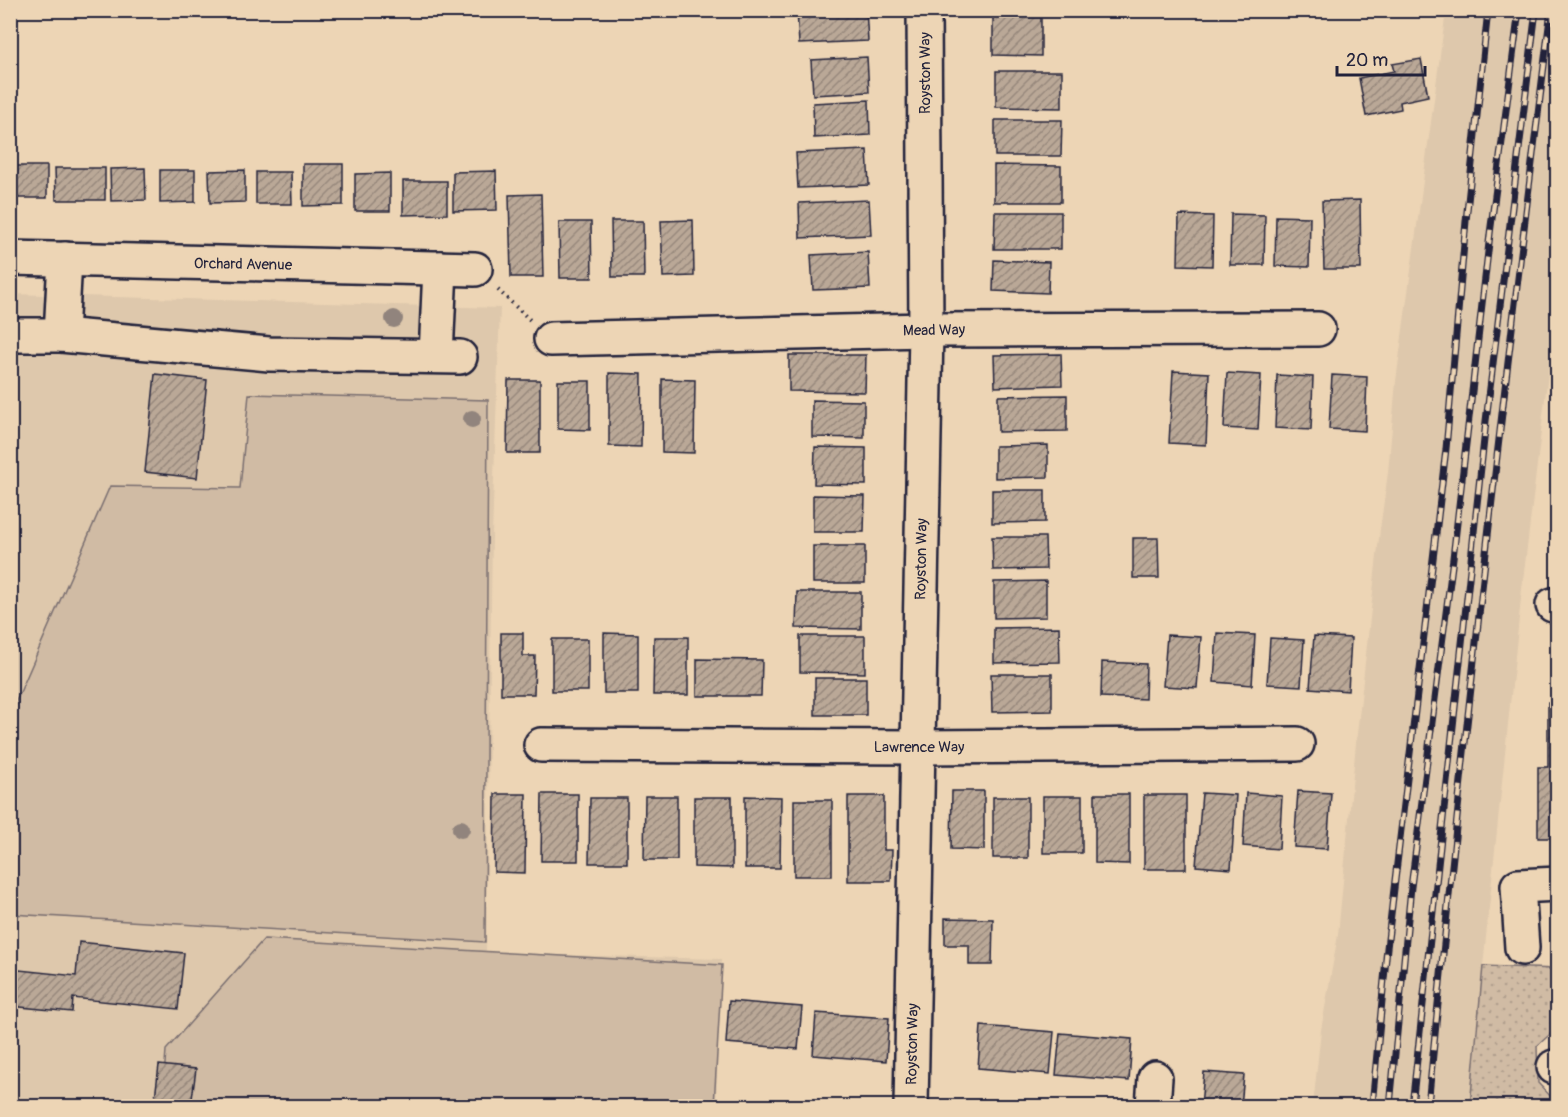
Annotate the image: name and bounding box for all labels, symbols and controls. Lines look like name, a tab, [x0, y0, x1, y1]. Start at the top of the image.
street label: Royston Way	[916, 32, 935, 114]
scale bar	[1337, 39, 1426, 77]
text: 20 m	[1346, 49, 1388, 72]
street label: Orchard Avenue	[194, 254, 293, 275]
street label: Mead Way	[903, 320, 966, 341]
street label: Royston Way	[911, 517, 932, 600]
street label: Lawrence Way	[874, 738, 965, 757]
street label: Royston Way	[902, 1002, 923, 1085]

